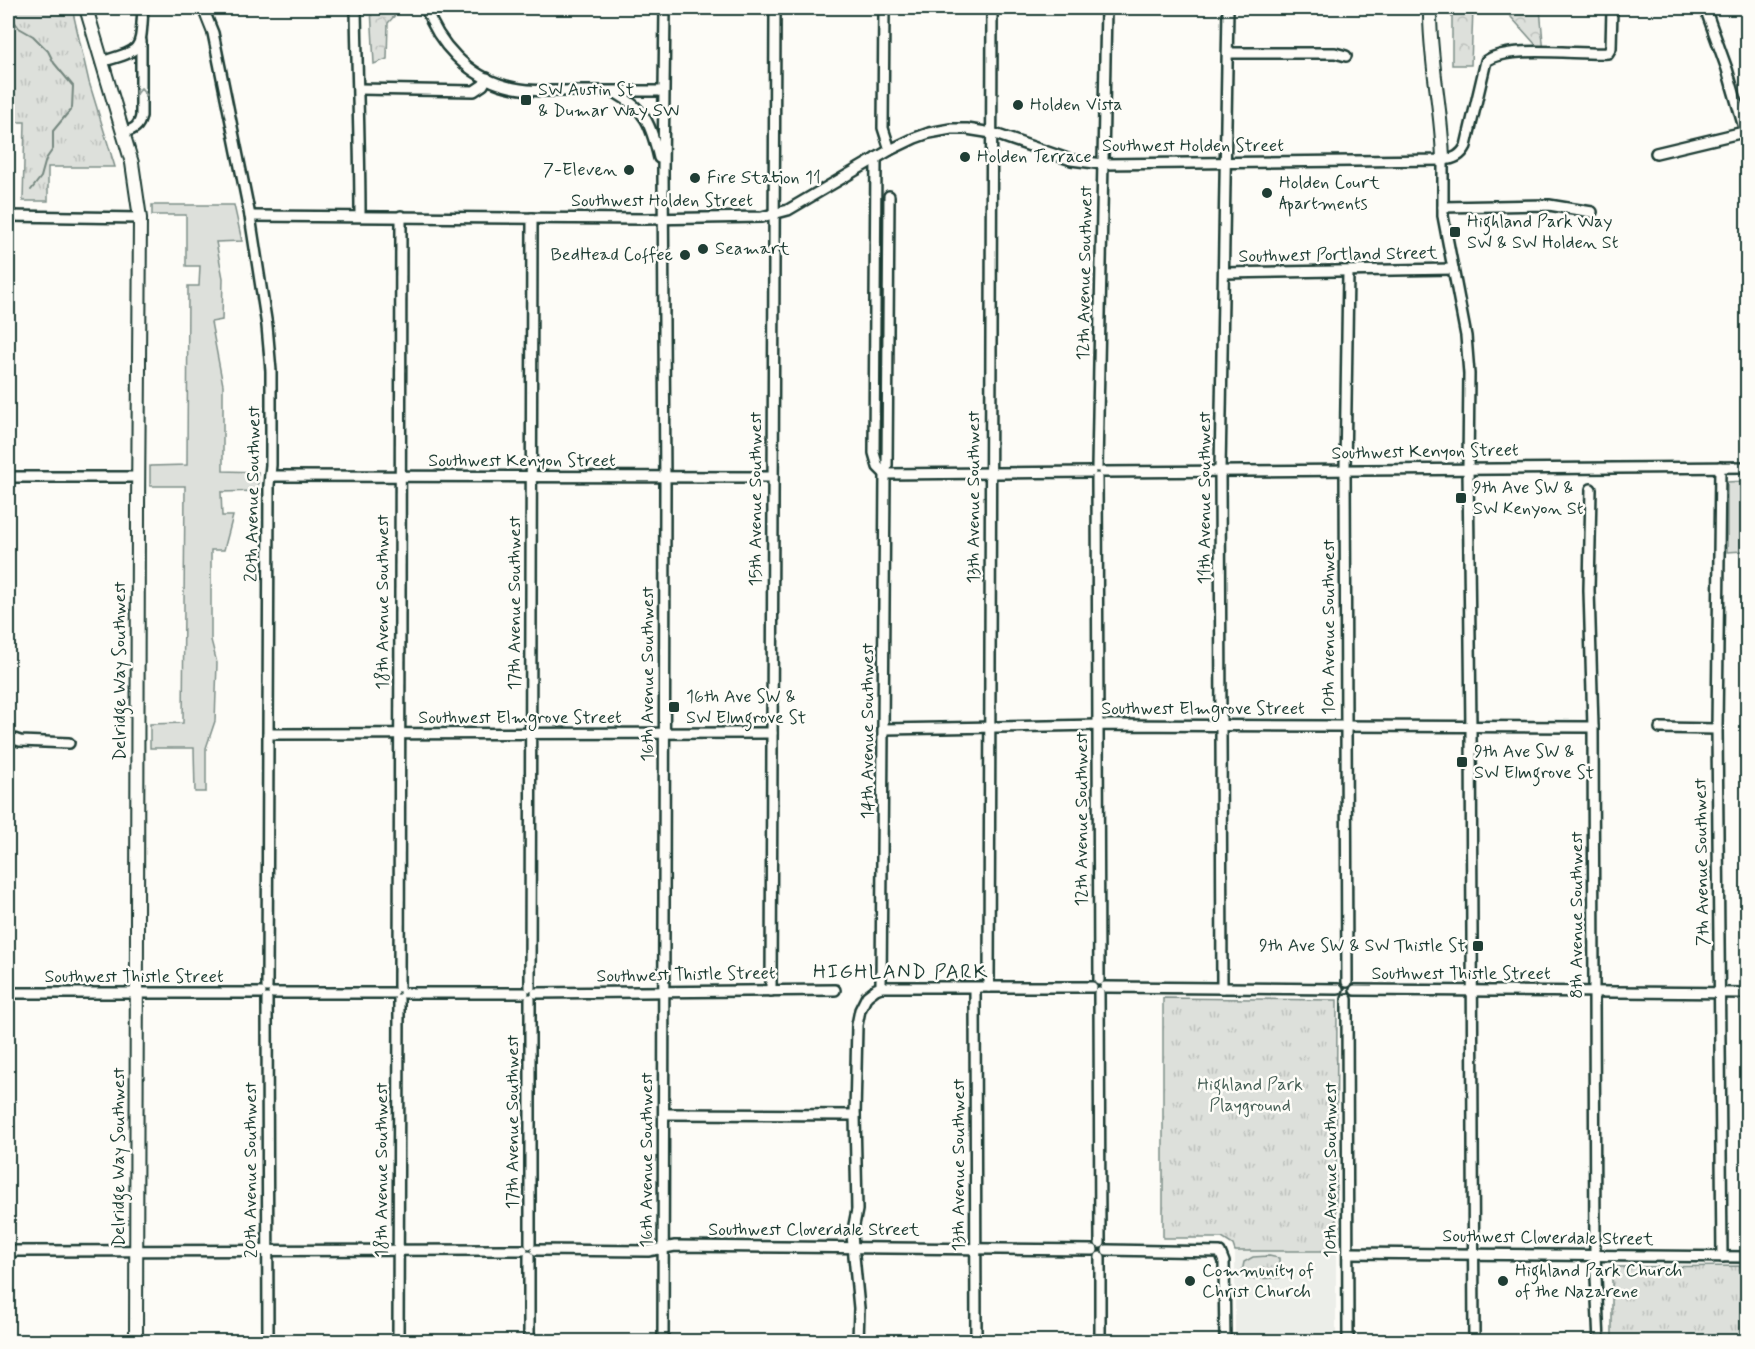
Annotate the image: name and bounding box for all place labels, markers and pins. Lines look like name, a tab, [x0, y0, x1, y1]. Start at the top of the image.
place label: SW Austin St & Dumar Way SW	[538, 78, 679, 123]
marker: SW Austin St & Dumar Way SW	[519, 93, 533, 107]
place label: Holden Vista	[1030, 93, 1123, 117]
marker: Holden Vista	[1011, 98, 1025, 112]
place label: Holden Terrace	[977, 145, 1092, 169]
marker: Holden Terrace	[958, 150, 972, 164]
place label: 7-Eleven	[543, 158, 617, 182]
marker: 7-Eleven	[622, 163, 636, 177]
place label: Fire Station 11	[707, 166, 821, 190]
marker: Fire Station 11	[688, 171, 702, 185]
place label: Holden Court Apartments	[1279, 171, 1380, 217]
marker: Holden Court Apartments	[1260, 186, 1274, 200]
place label: Highland Park Way SW & SW Holden St	[1467, 210, 1619, 255]
marker: Highland Park Way SW & SW Holden St	[1448, 225, 1462, 239]
place label: Seamart	[715, 237, 790, 261]
marker: Seamart	[696, 242, 710, 256]
place label: BedHead Coffee	[550, 243, 673, 267]
marker: BedHead Coffee	[678, 248, 692, 262]
place label: 9th Ave SW & SW Kenyon St	[1473, 476, 1584, 521]
marker: 9th Ave SW & SW Kenyon St	[1454, 491, 1468, 505]
place label: 16th Ave SW & SW Elmgrove St	[686, 685, 806, 732]
marker: 16th Ave SW & SW Elmgrove St	[667, 700, 681, 714]
place label: 9th Ave SW & SW Elmgrove St	[1474, 740, 1594, 787]
marker: 9th Ave SW & SW Elmgrove St	[1455, 755, 1469, 769]
place label: 9th Ave SW & SW Thistle St	[1259, 934, 1466, 958]
marker: 9th Ave SW & SW Thistle St	[1471, 939, 1485, 953]
place label: Community of Christ Church	[1202, 1259, 1314, 1304]
place label: Highland Park Church of the Nazarene	[1515, 1259, 1683, 1304]
marker: Community of Christ Church	[1183, 1274, 1197, 1288]
marker: Highland Park Church of the Nazarene	[1496, 1274, 1510, 1288]

